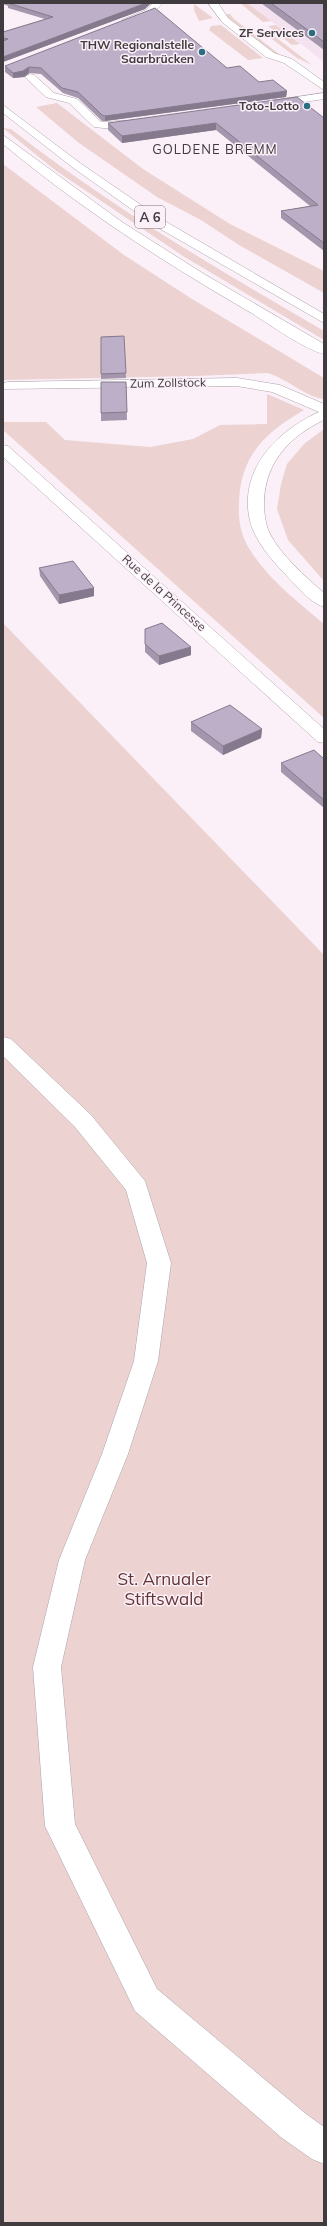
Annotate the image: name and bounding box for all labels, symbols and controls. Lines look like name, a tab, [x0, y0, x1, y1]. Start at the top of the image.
place label: ZF Services	[239, 25, 304, 40]
marker: ZF Services	[307, 28, 317, 38]
place label: THW Regionalstelle Saarbrücken	[80, 37, 194, 66]
marker: THW Regionalstelle Saarbrücken	[197, 47, 207, 57]
place label: Toto-Lotto	[239, 98, 299, 113]
marker: Toto-Lotto	[302, 101, 312, 111]
district label: GOLDENE BREMM	[152, 141, 278, 157]
road number: A 6	[135, 206, 165, 228]
street label: Zum Zollstock	[130, 374, 207, 391]
street label: Rue de la Princesse	[119, 551, 209, 634]
park label: St. Arnualer Stiftswald	[117, 1568, 211, 1609]

